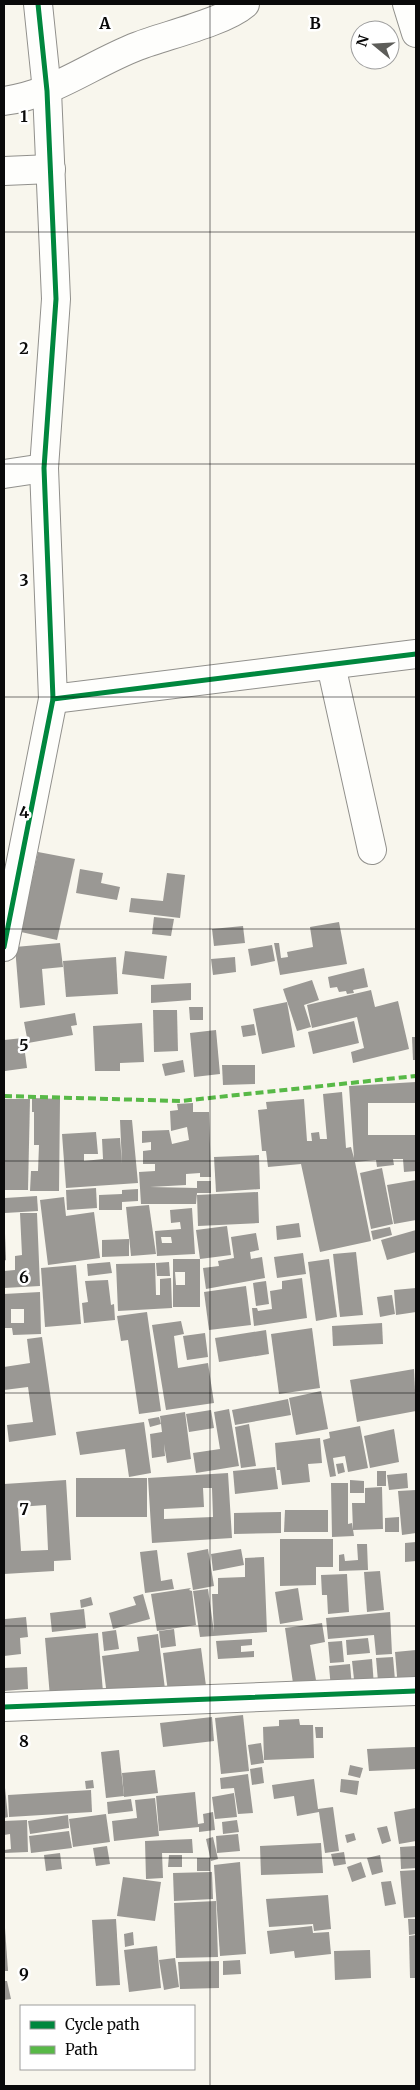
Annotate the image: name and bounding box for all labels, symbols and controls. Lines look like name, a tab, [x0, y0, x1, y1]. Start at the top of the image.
text: A	[98, 13, 111, 33]
text: B	[309, 13, 321, 33]
north arrow	[350, 20, 400, 70]
text: N	[352, 33, 373, 49]
text: 1	[20, 106, 28, 126]
text: 2	[19, 338, 29, 358]
text: 3	[19, 570, 29, 590]
text: 4	[19, 802, 29, 822]
text: 5	[19, 1035, 29, 1055]
text: 6	[19, 1267, 29, 1287]
text: 7	[19, 1499, 29, 1519]
text: 8	[19, 1731, 29, 1751]
text: 9	[19, 1964, 29, 1984]
legend	[20, 2005, 195, 2070]
text: Cycle path	[65, 2015, 140, 2034]
text: Path	[65, 2040, 98, 2059]

